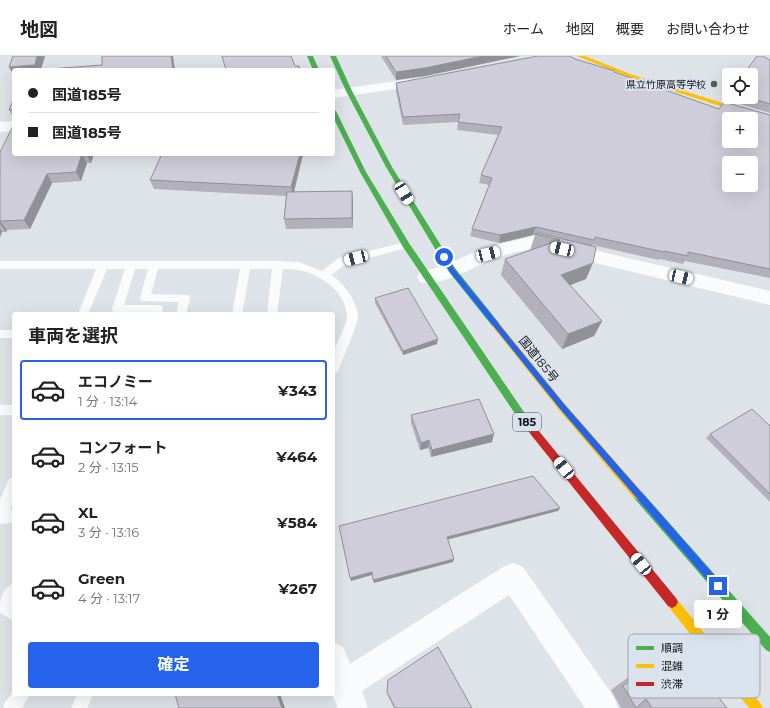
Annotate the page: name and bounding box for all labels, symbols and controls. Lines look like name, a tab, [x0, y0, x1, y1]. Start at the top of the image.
text: 地図	[20, 18, 58, 41]
text: ホーム	[502, 20, 544, 38]
text: 地図	[566, 20, 594, 38]
text: 概要	[616, 20, 644, 38]
text: お問い合わせ	[666, 20, 750, 38]
map controls	[722, 68, 758, 192]
button: locate	[722, 68, 758, 104]
place label: 県立竹原高等学校	[626, 78, 706, 91]
marker: 県立竹原高等学校	[709, 79, 719, 89]
text: 国道185号	[52, 85, 122, 104]
button: +	[722, 112, 758, 148]
text: 国道185号	[52, 123, 122, 142]
button: −	[722, 156, 758, 192]
car	[393, 180, 415, 206]
car	[549, 240, 575, 258]
car	[475, 245, 501, 263]
route start	[435, 248, 453, 266]
car	[343, 249, 369, 267]
car	[668, 268, 694, 286]
text: 車両を選択	[28, 325, 118, 347]
street label: 国道185号	[516, 333, 562, 385]
icon: car	[30, 372, 66, 408]
text: エコノミー	[78, 372, 153, 391]
text: ¥343	[278, 381, 317, 400]
text: 1 分 · 13:14	[78, 393, 137, 409]
road number: 185	[513, 413, 541, 431]
icon: car	[30, 438, 66, 474]
text: コンフォート	[78, 438, 168, 457]
text: ¥464	[276, 447, 317, 466]
car	[552, 455, 576, 481]
text: 2 分 · 13:15	[78, 459, 139, 475]
text: XL	[78, 503, 97, 522]
icon: car	[30, 504, 66, 540]
text: ¥584	[277, 513, 317, 532]
text: 3 分 · 13:16	[78, 524, 139, 540]
car	[629, 551, 653, 577]
text: Green	[78, 569, 125, 588]
icon: car	[30, 570, 66, 606]
route end	[709, 577, 727, 595]
text: ¥267	[278, 579, 317, 598]
text: 4 分 · 13:17	[78, 590, 140, 606]
callout: 1 分	[694, 600, 742, 628]
text: 1 分	[707, 606, 729, 622]
legend	[628, 634, 760, 698]
text: 順調	[661, 641, 683, 655]
button: 確定	[28, 642, 319, 688]
text: 混雑	[661, 659, 683, 673]
text: 渋滞	[661, 677, 683, 691]

